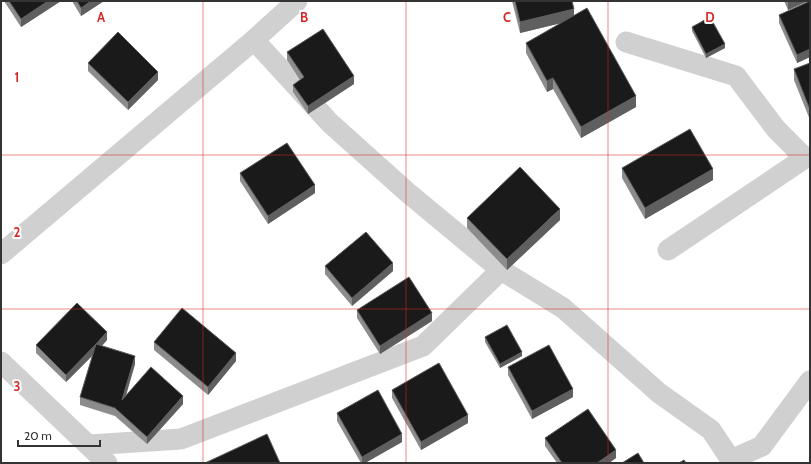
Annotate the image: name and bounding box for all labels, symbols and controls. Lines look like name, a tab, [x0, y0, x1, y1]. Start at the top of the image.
text: A	[97, 9, 106, 25]
text: B	[300, 9, 308, 25]
text: C	[503, 9, 511, 25]
text: D	[705, 9, 715, 25]
text: 1	[15, 69, 19, 85]
text: 2	[14, 224, 21, 240]
text: 3	[13, 378, 21, 394]
scale bar	[18, 422, 100, 448]
text: 20 m	[24, 428, 52, 443]

